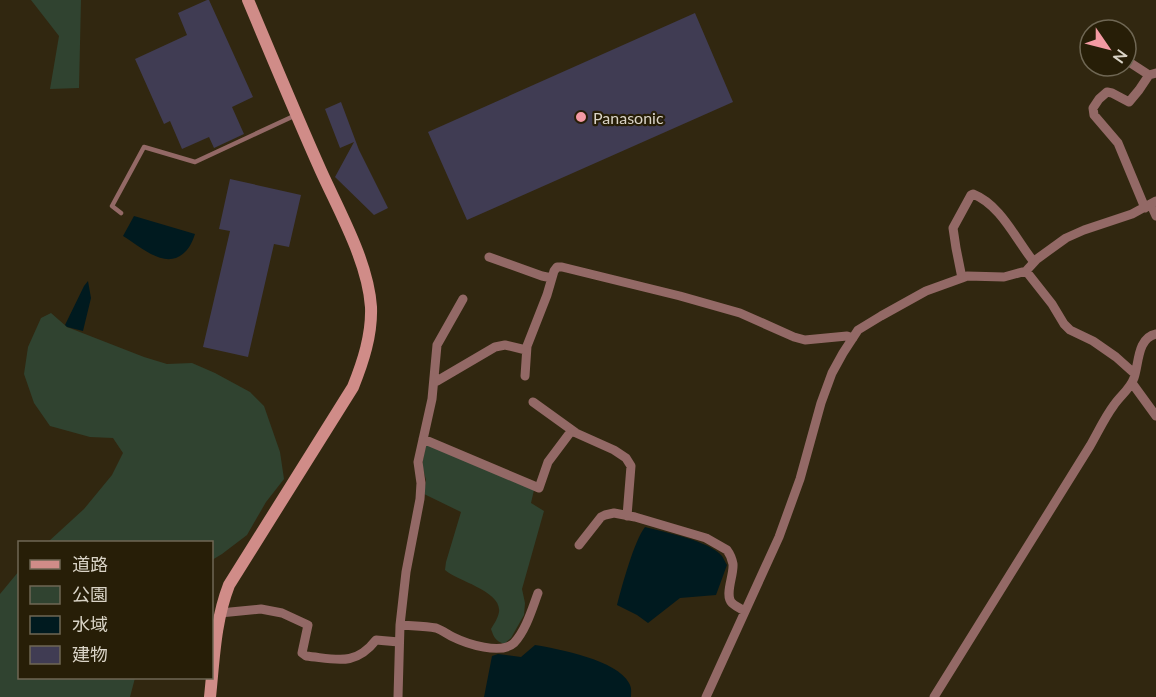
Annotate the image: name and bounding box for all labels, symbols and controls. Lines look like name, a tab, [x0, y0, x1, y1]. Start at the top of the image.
north arrow	[1078, 18, 1138, 78]
text: N	[1109, 46, 1132, 67]
place label: Panasonic	[593, 108, 664, 127]
marker: Panasonic	[574, 110, 588, 124]
legend	[18, 541, 213, 679]
text: 道路	[72, 553, 108, 575]
text: 公園	[72, 583, 108, 605]
text: 水域	[72, 613, 108, 635]
text: 建物	[72, 643, 108, 665]

